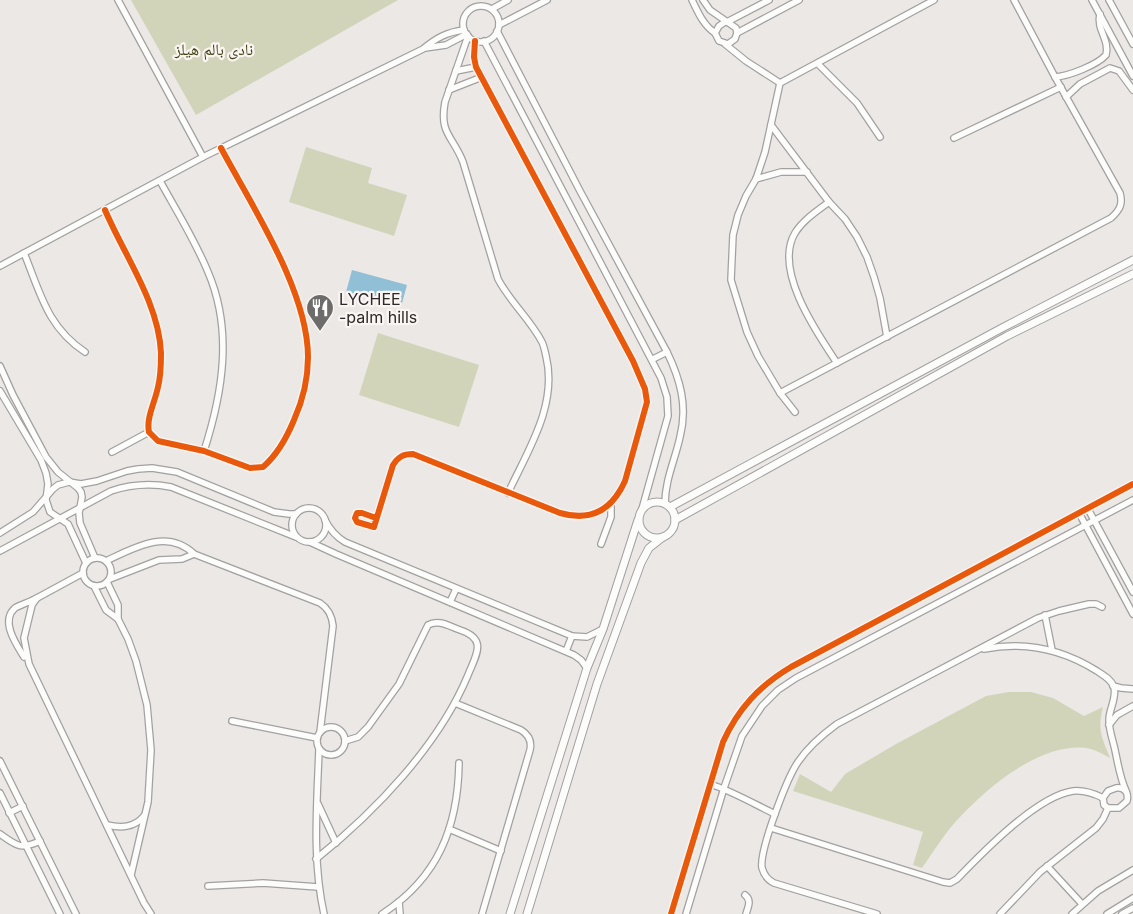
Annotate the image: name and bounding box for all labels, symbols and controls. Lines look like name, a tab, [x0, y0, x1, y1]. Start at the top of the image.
park label: نادى بالم هيلز	[174, 39, 253, 60]
place label: LYCHEE -palm hills	[339, 289, 417, 327]
restaurant icon: LYCHEE -palm hills	[305, 293, 335, 332]

